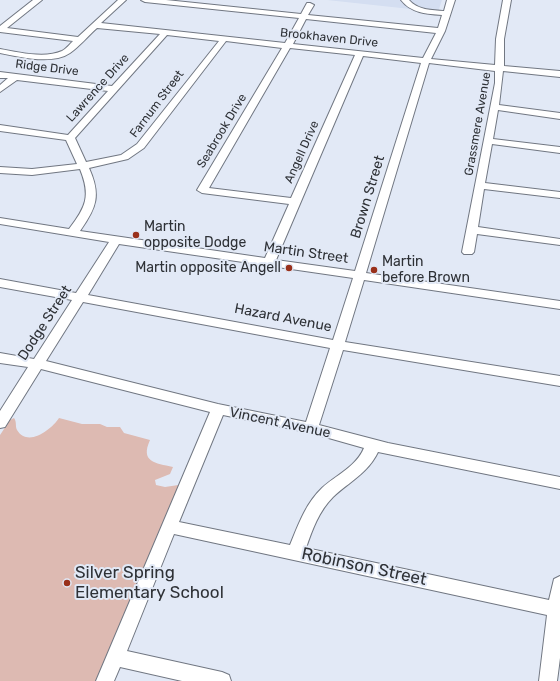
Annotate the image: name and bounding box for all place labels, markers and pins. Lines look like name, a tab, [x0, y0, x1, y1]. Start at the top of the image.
place label: Martin opposite Dodge	[144, 219, 246, 252]
marker: Martin opposite Dodge	[131, 230, 141, 240]
place label: Martin before Brown	[382, 254, 470, 286]
place label: Martin opposite Angell	[135, 260, 281, 276]
marker: Martin opposite Angell	[284, 263, 294, 273]
marker: Martin before Brown	[369, 265, 379, 275]
place label: Silver Spring Elementary School	[75, 563, 224, 603]
marker: Silver Spring Elementary School	[62, 578, 72, 588]

